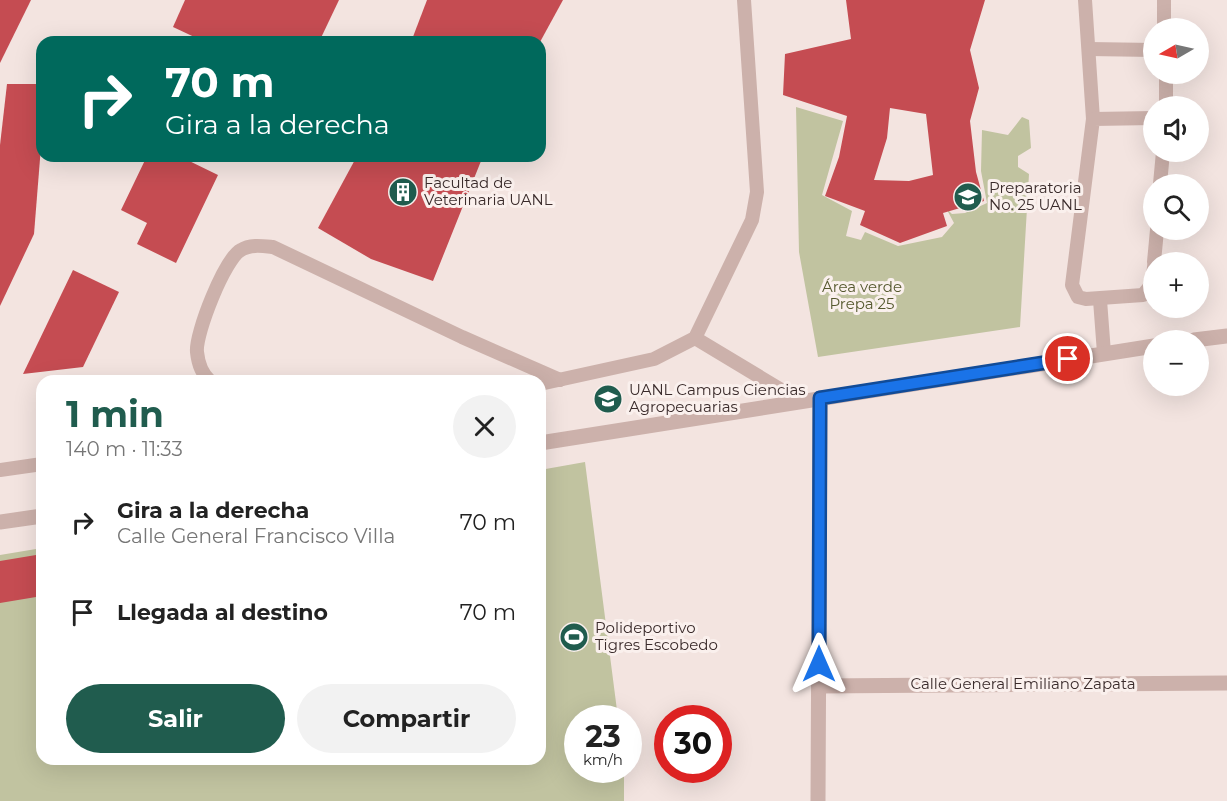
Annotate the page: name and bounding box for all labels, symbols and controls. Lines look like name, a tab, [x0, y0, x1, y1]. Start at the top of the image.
north arrow	[1143, 18, 1209, 84]
map controls	[1143, 18, 1209, 396]
text: 70 m	[165, 56, 275, 108]
icon: right	[66, 60, 144, 138]
button: sound	[1143, 96, 1209, 162]
text: Gira a la derecha	[165, 108, 390, 141]
place label: Facultad de Veterinaria UANL	[424, 173, 553, 209]
button: search	[1143, 174, 1209, 240]
building icon: Facultad de Veterinaria UANL	[387, 176, 419, 208]
place label: Preparatoria No. 25 UANL	[989, 178, 1082, 214]
school or university icon: Preparatoria No. 25 UANL	[952, 181, 984, 213]
button: +	[1143, 252, 1209, 318]
park label: Área verde Prepa 25	[822, 277, 902, 313]
button: −	[1143, 330, 1209, 396]
pin	[1042, 333, 1093, 384]
icon: arrive	[1051, 342, 1084, 375]
place label: UANL Campus Ciencias Agropecuarias	[629, 380, 806, 416]
school or university icon: UANL Campus Ciencias Agropecuarias	[592, 383, 624, 415]
text: 1 min	[66, 392, 164, 436]
button: close	[453, 395, 516, 458]
text: 140 m · 11:33	[66, 437, 183, 461]
text: Gira a la derecha	[117, 497, 309, 524]
icon: right	[66, 506, 99, 539]
text: 70 m	[460, 509, 516, 536]
text: Calle General Francisco Villa	[117, 524, 395, 548]
icon: arrive	[66, 596, 99, 629]
text: Llegada al destino	[117, 599, 328, 626]
text: 70 m	[460, 599, 516, 626]
place label: Polideportivo Tigres Escobedo	[595, 618, 718, 654]
sports icon: Polideportivo Tigres Escobedo	[558, 621, 590, 653]
position arrow	[787, 632, 851, 696]
street label: Calle General Emiliano Zapata	[910, 674, 1136, 693]
button: Salir	[66, 684, 285, 753]
button: Compartir	[297, 684, 516, 753]
speed limit sign: 30	[654, 705, 732, 783]
text: 23	[585, 718, 621, 755]
text: km/h	[583, 750, 623, 769]

